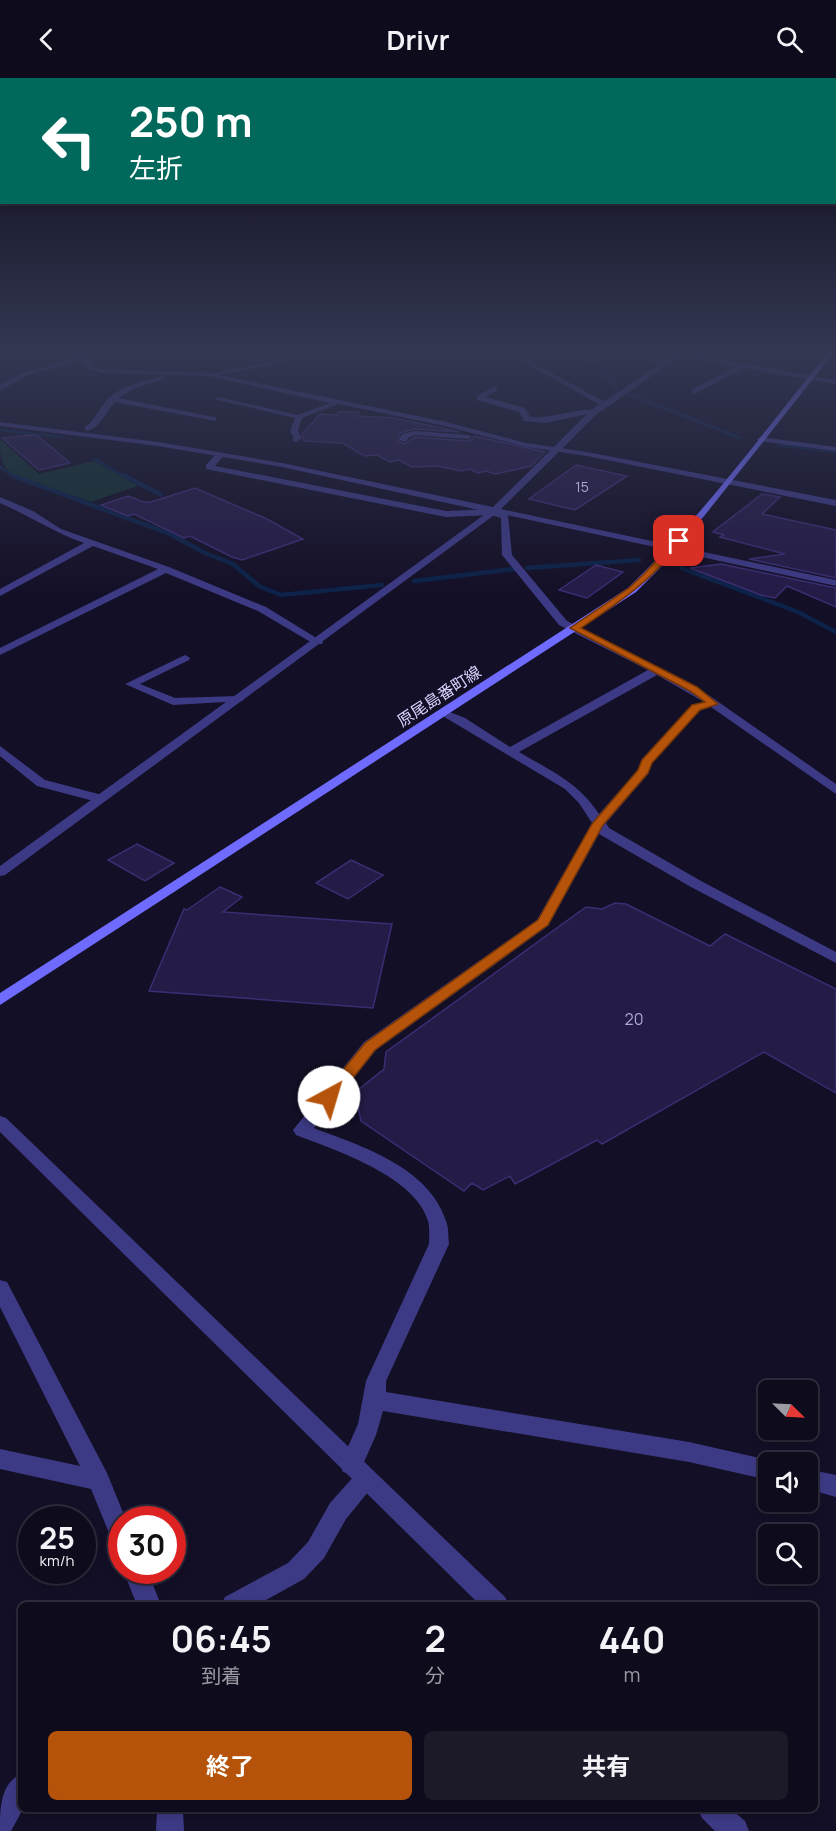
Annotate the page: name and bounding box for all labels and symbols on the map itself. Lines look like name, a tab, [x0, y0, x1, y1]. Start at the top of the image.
house number: 15	[575, 477, 589, 496]
pin	[653, 515, 704, 566]
street label: 原尾島番町線	[393, 661, 485, 731]
house number: 20	[625, 1008, 643, 1030]
position arrow	[297, 1065, 361, 1129]
north arrow	[758, 1380, 818, 1440]
speed limit sign: 30	[108, 1506, 186, 1584]

